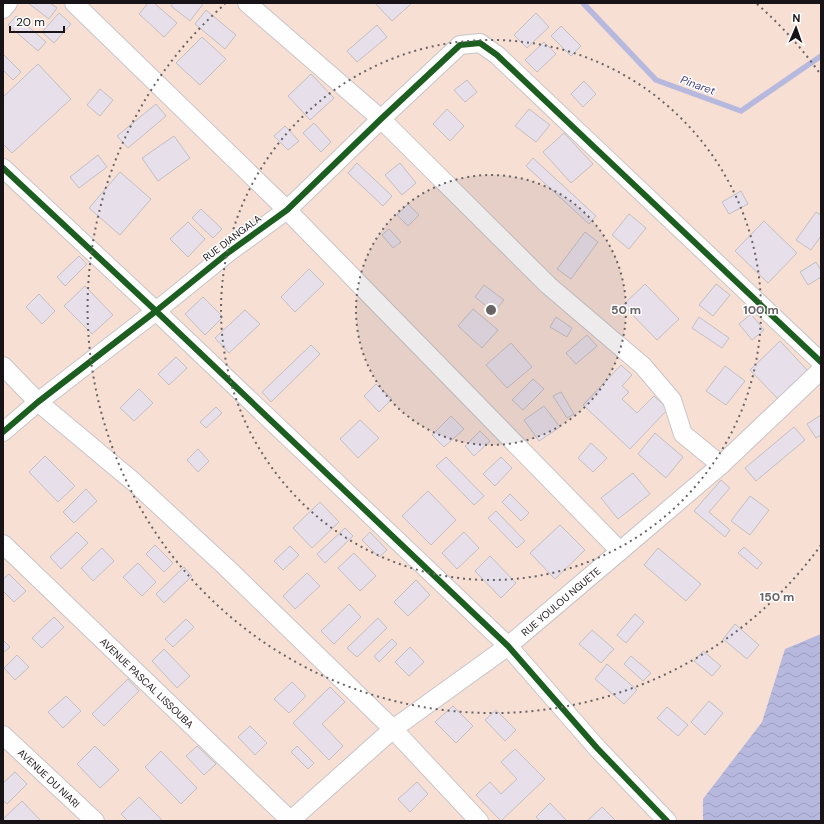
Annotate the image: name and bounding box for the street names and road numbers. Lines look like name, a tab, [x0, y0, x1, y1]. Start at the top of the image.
street label: RUE DIANGALA	[200, 212, 264, 264]
street label: RUE YOULOU NGUETE	[518, 564, 603, 639]
street label: AVENUE PASCAL LISSOUBA	[98, 635, 197, 731]
street label: AVENUE DU NIARI	[15, 746, 83, 810]

